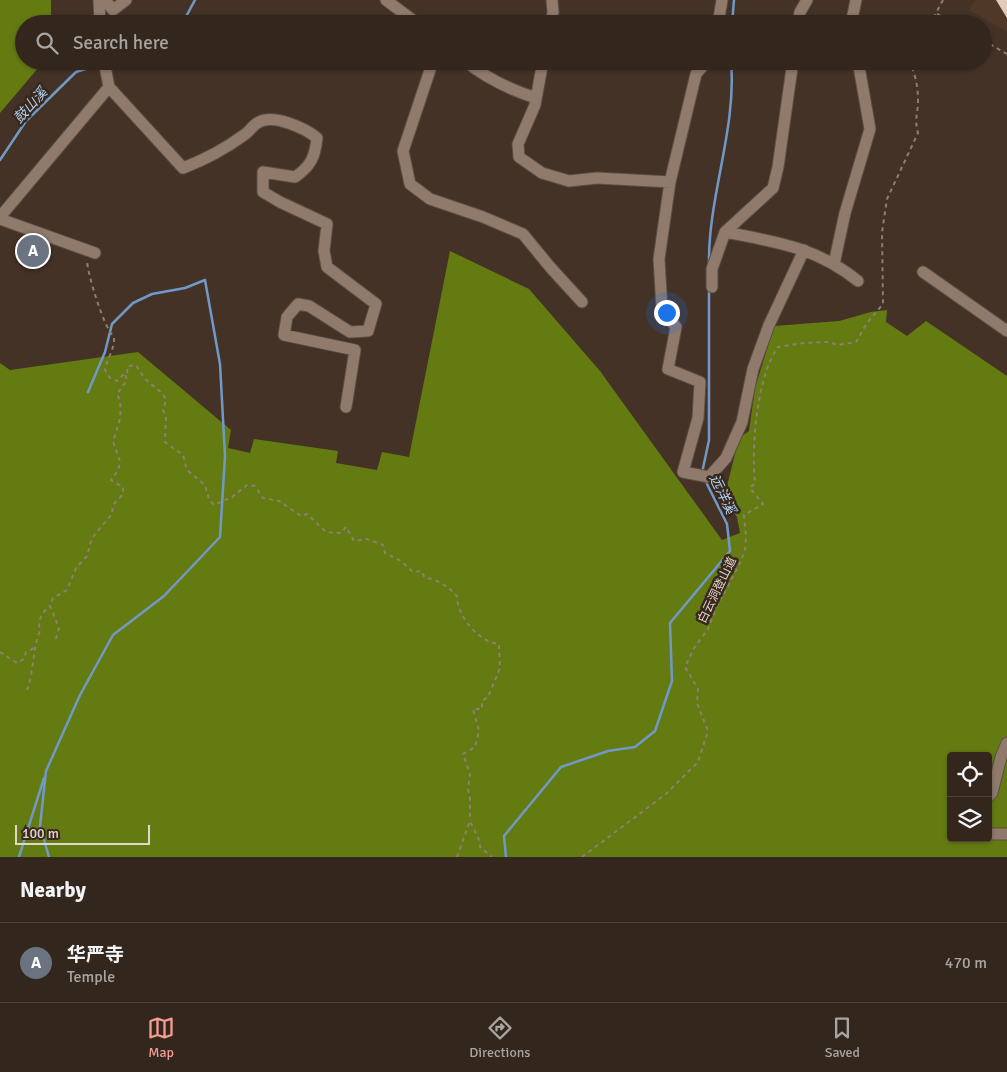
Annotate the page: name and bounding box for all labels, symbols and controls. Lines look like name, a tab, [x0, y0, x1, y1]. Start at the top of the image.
search box	[15, 15, 992, 70]
icon: search	[33, 29, 61, 57]
text: Search here	[73, 31, 169, 55]
water label: 鼓山溪	[10, 83, 52, 127]
pin: A	[17, 232, 49, 270]
your location	[654, 300, 680, 326]
water label: 远洋溪	[706, 472, 740, 519]
street label: 白云洞登山道	[695, 555, 740, 626]
map controls	[947, 752, 992, 842]
button: locate	[947, 752, 992, 797]
button: layers	[947, 797, 992, 842]
scale bar	[15, 822, 150, 845]
text: 100 m	[22, 825, 59, 842]
text: Nearby	[20, 877, 86, 903]
text: 华严寺	[67, 943, 124, 967]
text: A	[31, 953, 41, 973]
text: 470 m	[945, 953, 987, 973]
text: Temple	[67, 967, 115, 987]
tab: Map	[147, 1014, 175, 1061]
tab: Directions	[469, 1014, 530, 1061]
tab: Saved	[825, 1014, 860, 1061]

